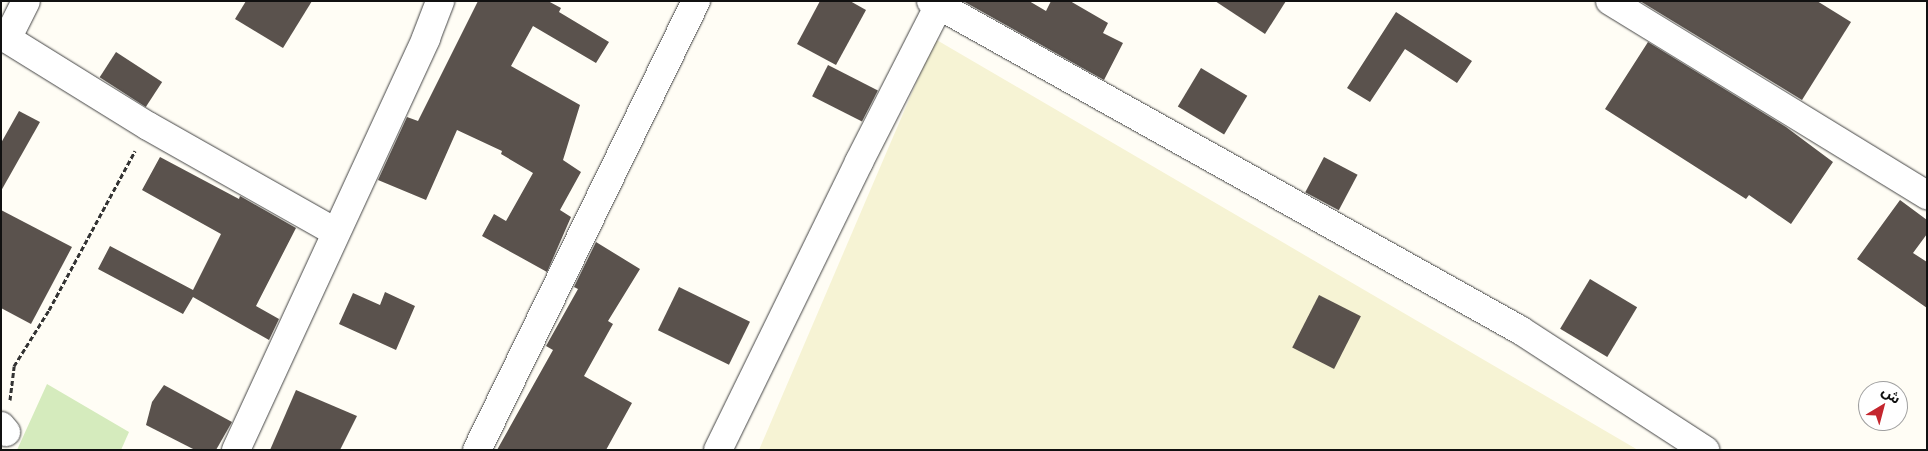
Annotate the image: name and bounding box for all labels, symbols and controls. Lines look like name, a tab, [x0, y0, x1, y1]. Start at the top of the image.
north arrow	[1858, 381, 1908, 431]
text: ش	[1878, 382, 1905, 408]

